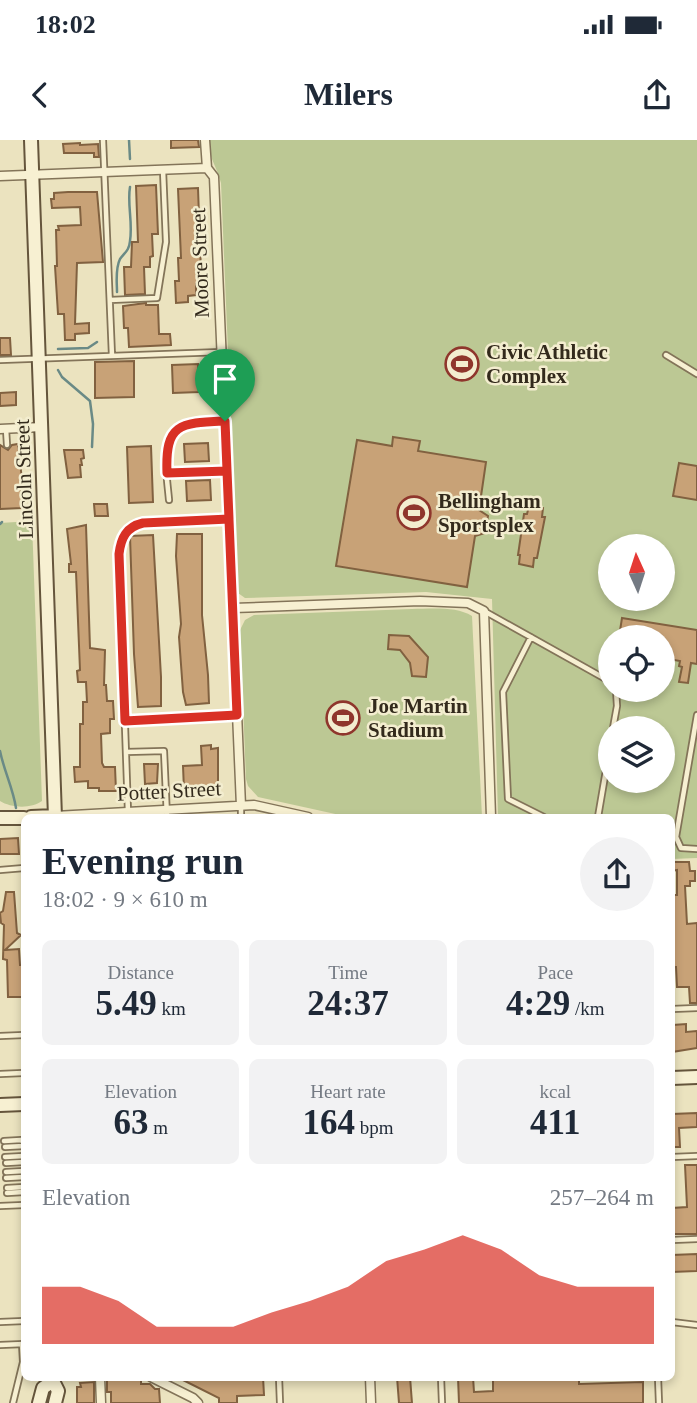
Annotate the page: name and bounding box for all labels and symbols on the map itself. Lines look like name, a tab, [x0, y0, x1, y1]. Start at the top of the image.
street label: Moore Street	[186, 207, 214, 319]
place label: Civic Athletic Complex	[486, 340, 608, 388]
sports icon: Civic Athletic Complex	[443, 345, 481, 383]
pin	[195, 349, 255, 421]
street label: Lincoln Street	[10, 419, 38, 539]
place label: Bellingham Sportsplex	[438, 489, 541, 537]
sports icon: Bellingham Sportsplex	[395, 494, 433, 532]
north arrow	[598, 534, 676, 611]
place label: Joe Martin Stadium	[368, 694, 468, 742]
sports icon: Joe Martin Stadium	[324, 699, 362, 737]
street label: Potter Street	[116, 776, 222, 806]

